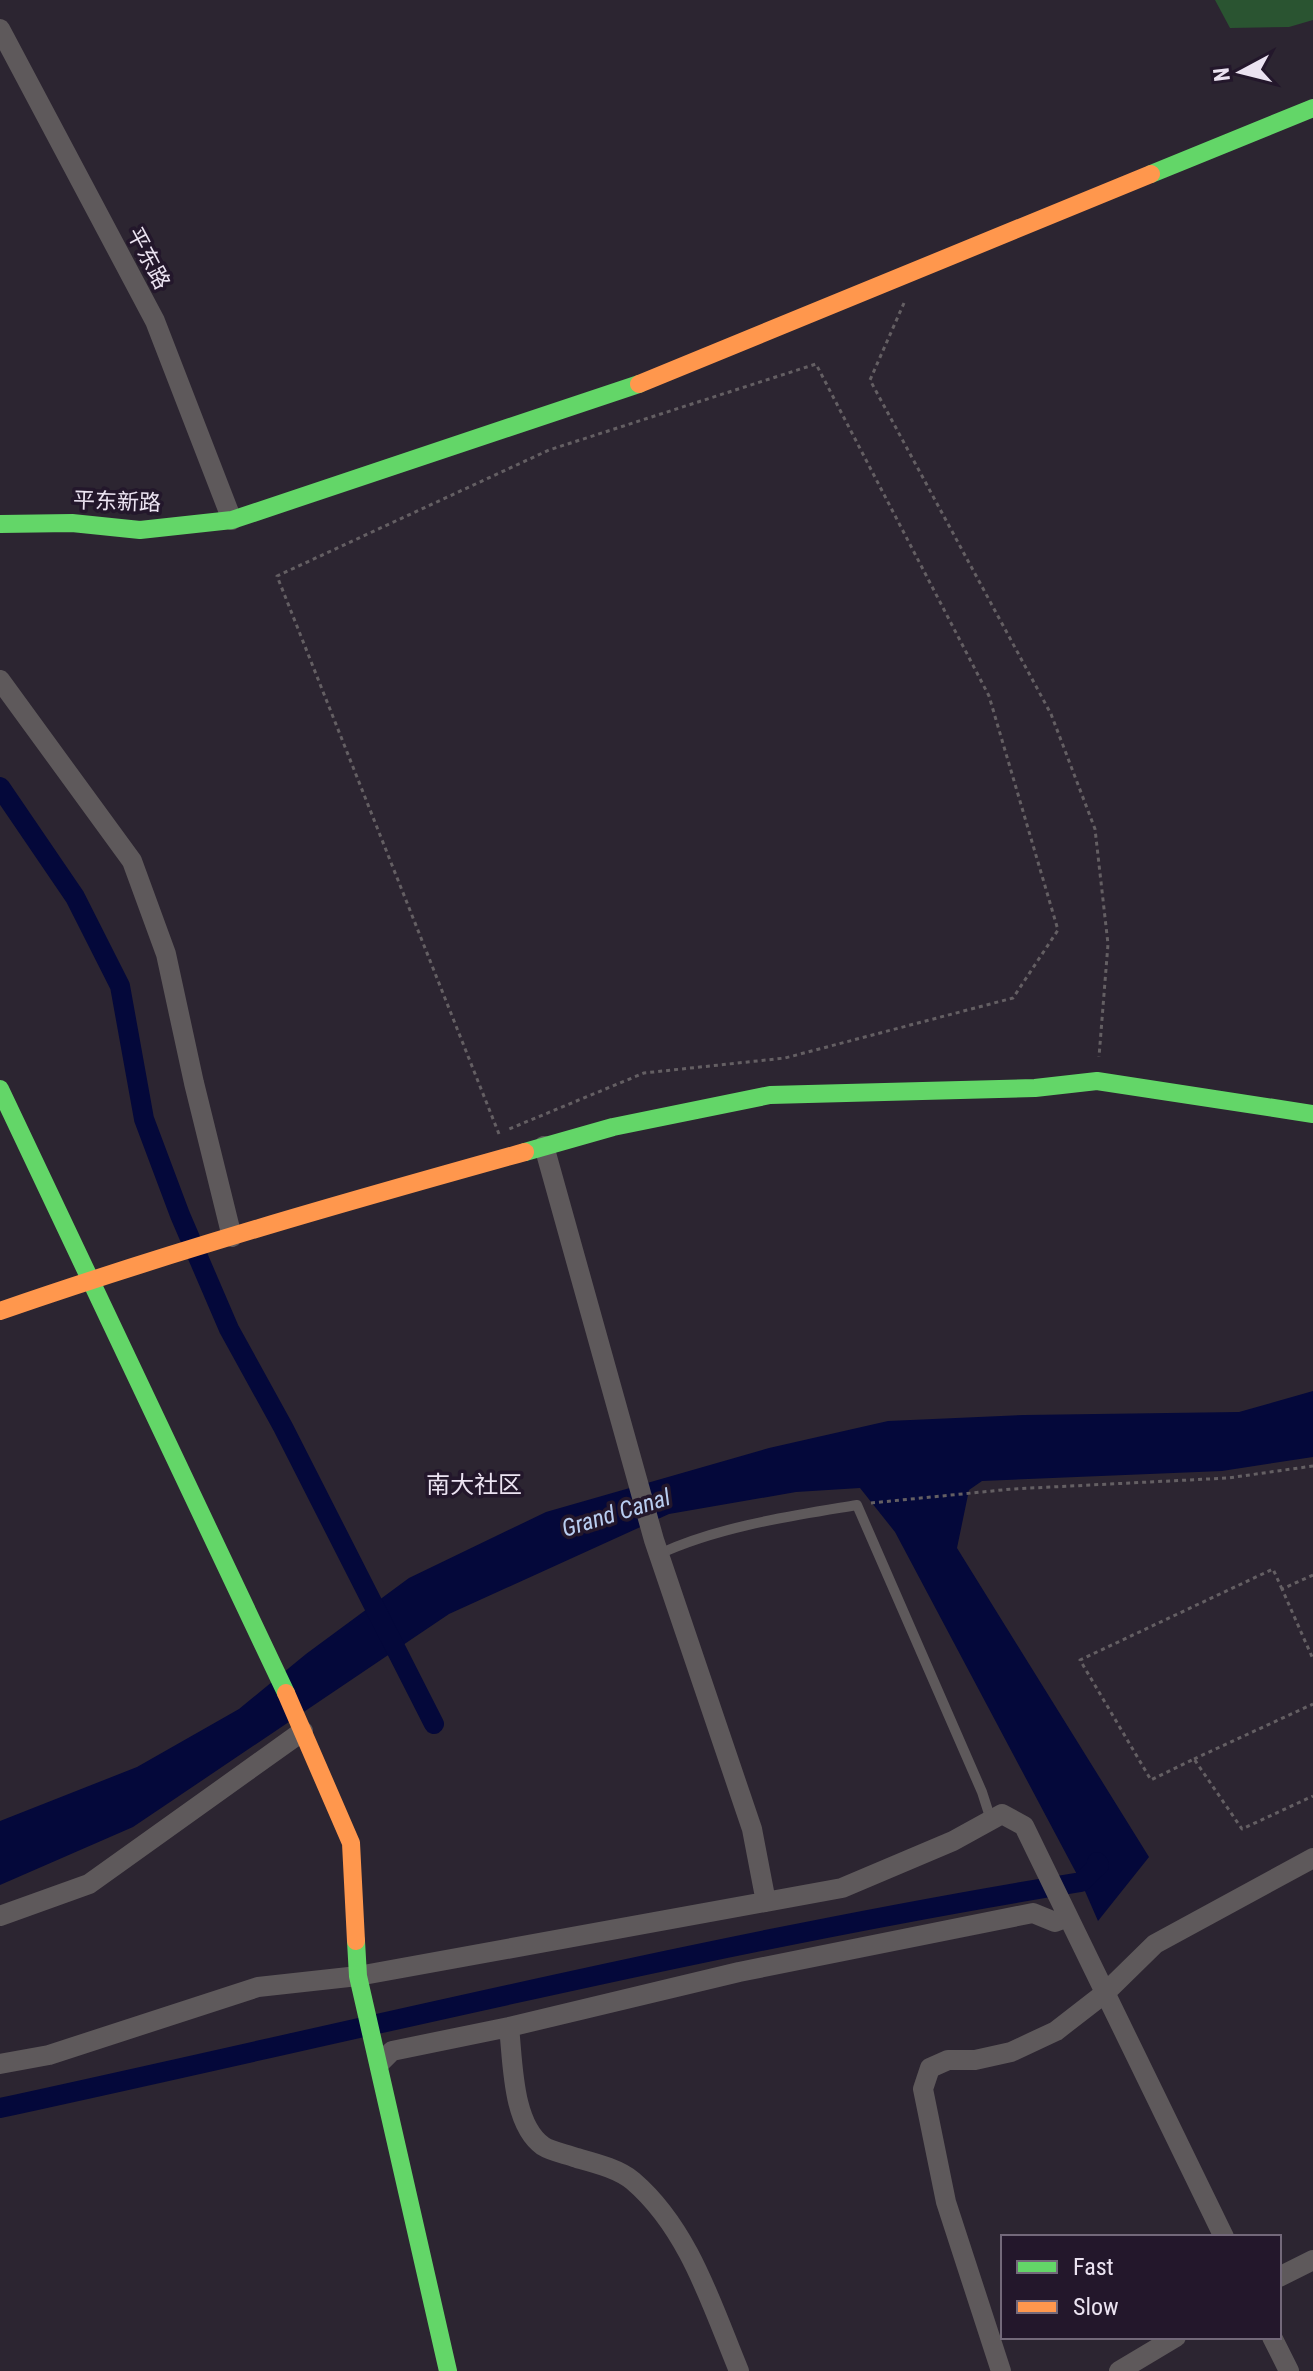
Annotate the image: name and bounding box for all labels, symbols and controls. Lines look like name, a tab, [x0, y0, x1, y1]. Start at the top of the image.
north arrow	[1201, 32, 1281, 112]
text: N	[1208, 66, 1235, 83]
street label: 平东路	[122, 223, 175, 293]
street label: 平东新路	[73, 487, 161, 516]
district label: 南大社区	[426, 1471, 522, 1499]
water label: Grand Canal	[558, 1483, 674, 1543]
legend	[1001, 2235, 1281, 2339]
text: Fast	[1073, 2253, 1114, 2281]
text: Slow	[1073, 2293, 1119, 2321]

